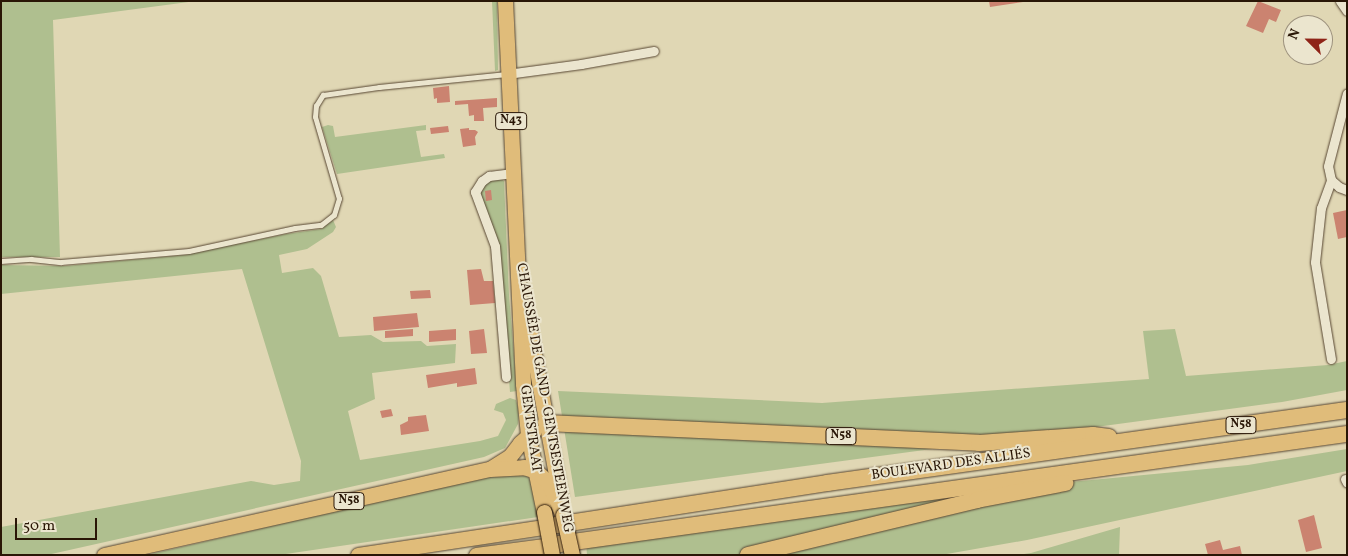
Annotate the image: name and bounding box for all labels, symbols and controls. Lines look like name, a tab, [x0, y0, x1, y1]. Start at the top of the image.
north arrow	[1283, 15, 1333, 65]
text: N	[1284, 26, 1305, 43]
road number: N43	[495, 112, 527, 130]
street label: CHAUSSÉE DE GAND - GENTSESTEENWEG	[512, 261, 576, 535]
street label: GENTSTRAAT	[516, 384, 544, 474]
road number: N58	[1225, 416, 1257, 434]
road number: N58	[825, 426, 857, 446]
street label: BOULEVARD DES ALLIÉS	[870, 446, 1032, 484]
road number: N58	[333, 492, 365, 511]
scale bar	[18, 508, 100, 540]
text: 50 m	[23, 516, 55, 537]

